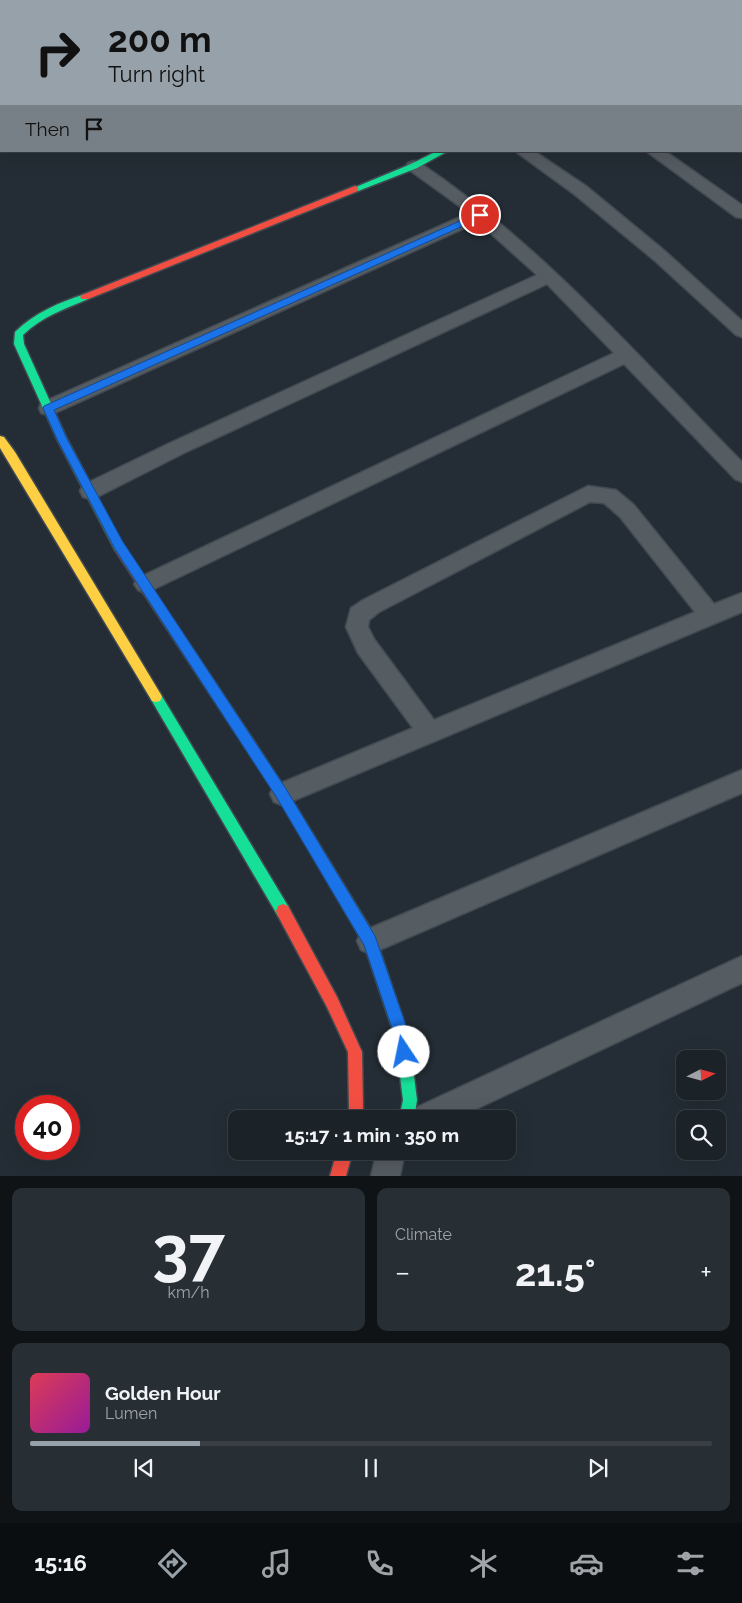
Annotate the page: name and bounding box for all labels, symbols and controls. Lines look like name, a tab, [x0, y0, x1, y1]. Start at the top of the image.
text: 200 m	[108, 19, 212, 60]
icon: right	[25, 20, 90, 85]
text: Turn right	[108, 61, 205, 87]
icon: arrive	[80, 115, 108, 143]
text: Then	[25, 118, 70, 140]
pin	[459, 194, 501, 236]
icon: arrive	[466, 201, 494, 229]
position arrow	[377, 1025, 429, 1077]
north arrow	[676, 1050, 726, 1100]
map controls	[676, 1050, 726, 1160]
speed limit sign: 40	[15, 1095, 80, 1160]
button: search	[676, 1110, 726, 1160]
text: 15:17 · 1 min · 350 m	[285, 1124, 459, 1146]
text: 37	[152, 1212, 225, 1288]
text: Climate	[395, 1225, 452, 1244]
text: 21.5°	[515, 1250, 596, 1295]
text: −	[395, 1256, 410, 1289]
text: +	[700, 1256, 712, 1289]
text: km/h	[167, 1283, 210, 1302]
text: Golden Hour	[105, 1382, 221, 1404]
text: Lumen	[105, 1404, 157, 1423]
icon: previous	[130, 1454, 158, 1482]
icon: pause	[357, 1454, 385, 1482]
icon: next	[584, 1454, 612, 1482]
icon: directions	[155, 1546, 190, 1581]
icon: music	[259, 1546, 294, 1581]
icon: phone	[362, 1546, 397, 1581]
icon: climate	[466, 1546, 501, 1581]
icon: car	[569, 1546, 604, 1581]
icon: filters	[673, 1546, 708, 1581]
text: 15:16	[34, 1550, 87, 1576]

